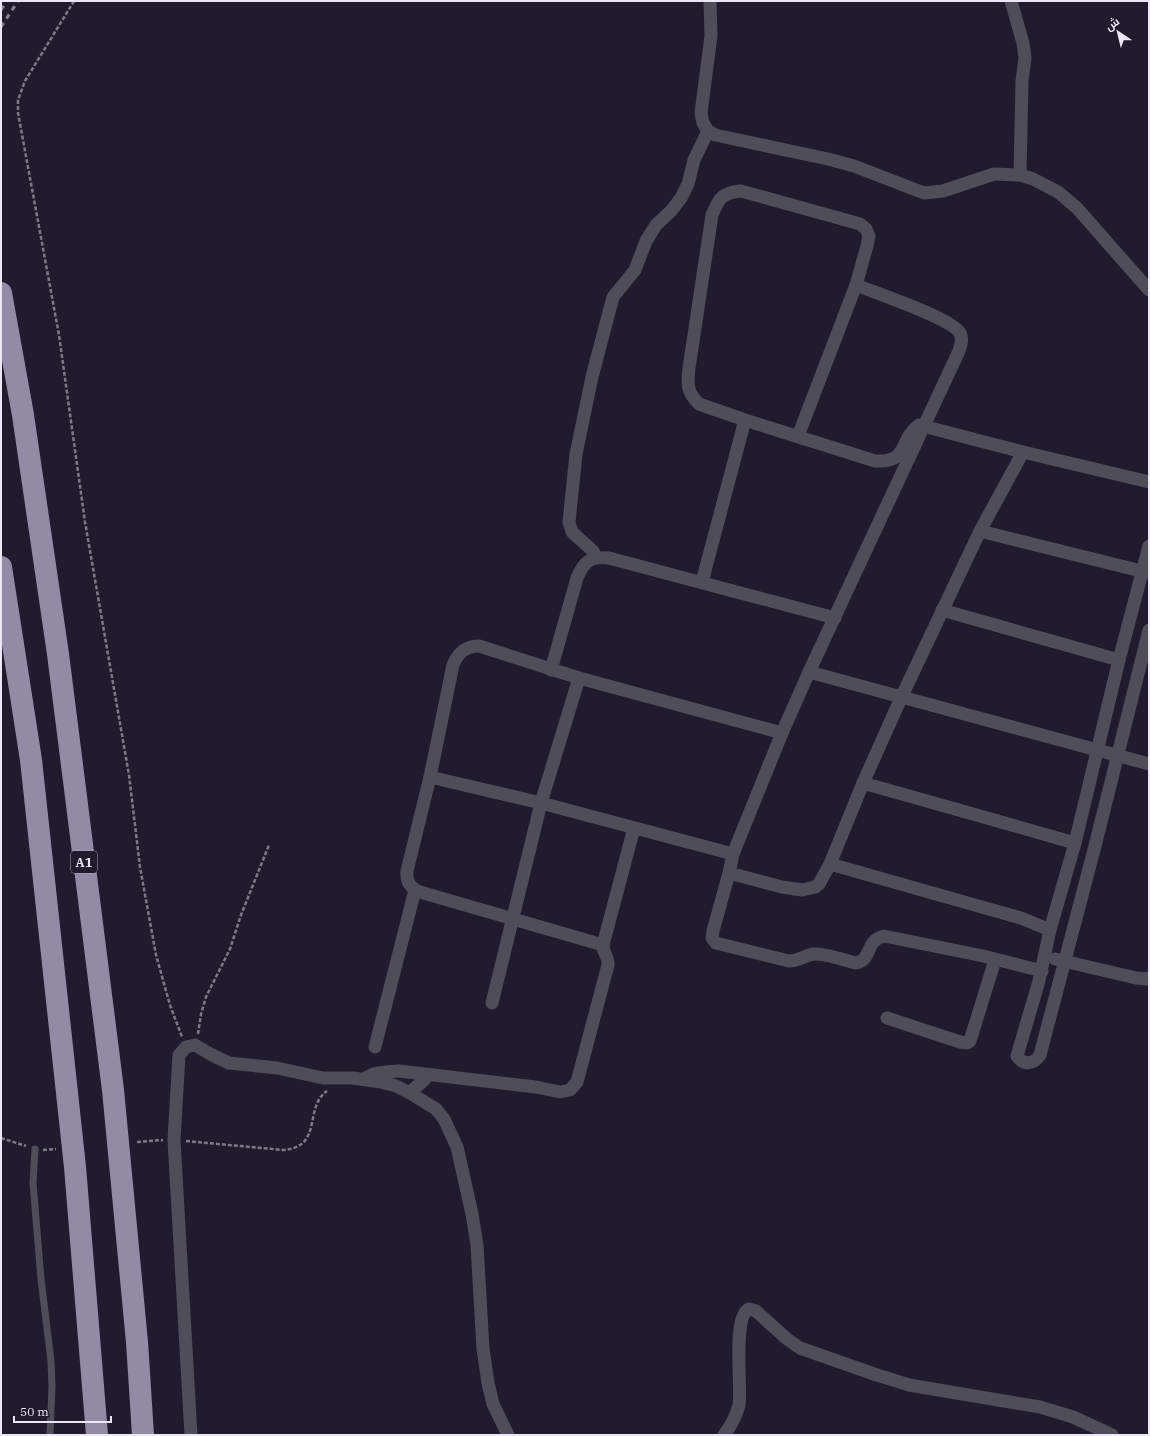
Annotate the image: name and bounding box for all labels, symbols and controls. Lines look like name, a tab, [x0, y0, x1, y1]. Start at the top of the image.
north arrow	[1098, 12, 1138, 52]
text: ش	[1102, 14, 1122, 34]
road number: A1	[71, 851, 97, 873]
scale bar	[14, 1398, 111, 1424]
text: 50 m	[20, 1404, 49, 1419]

